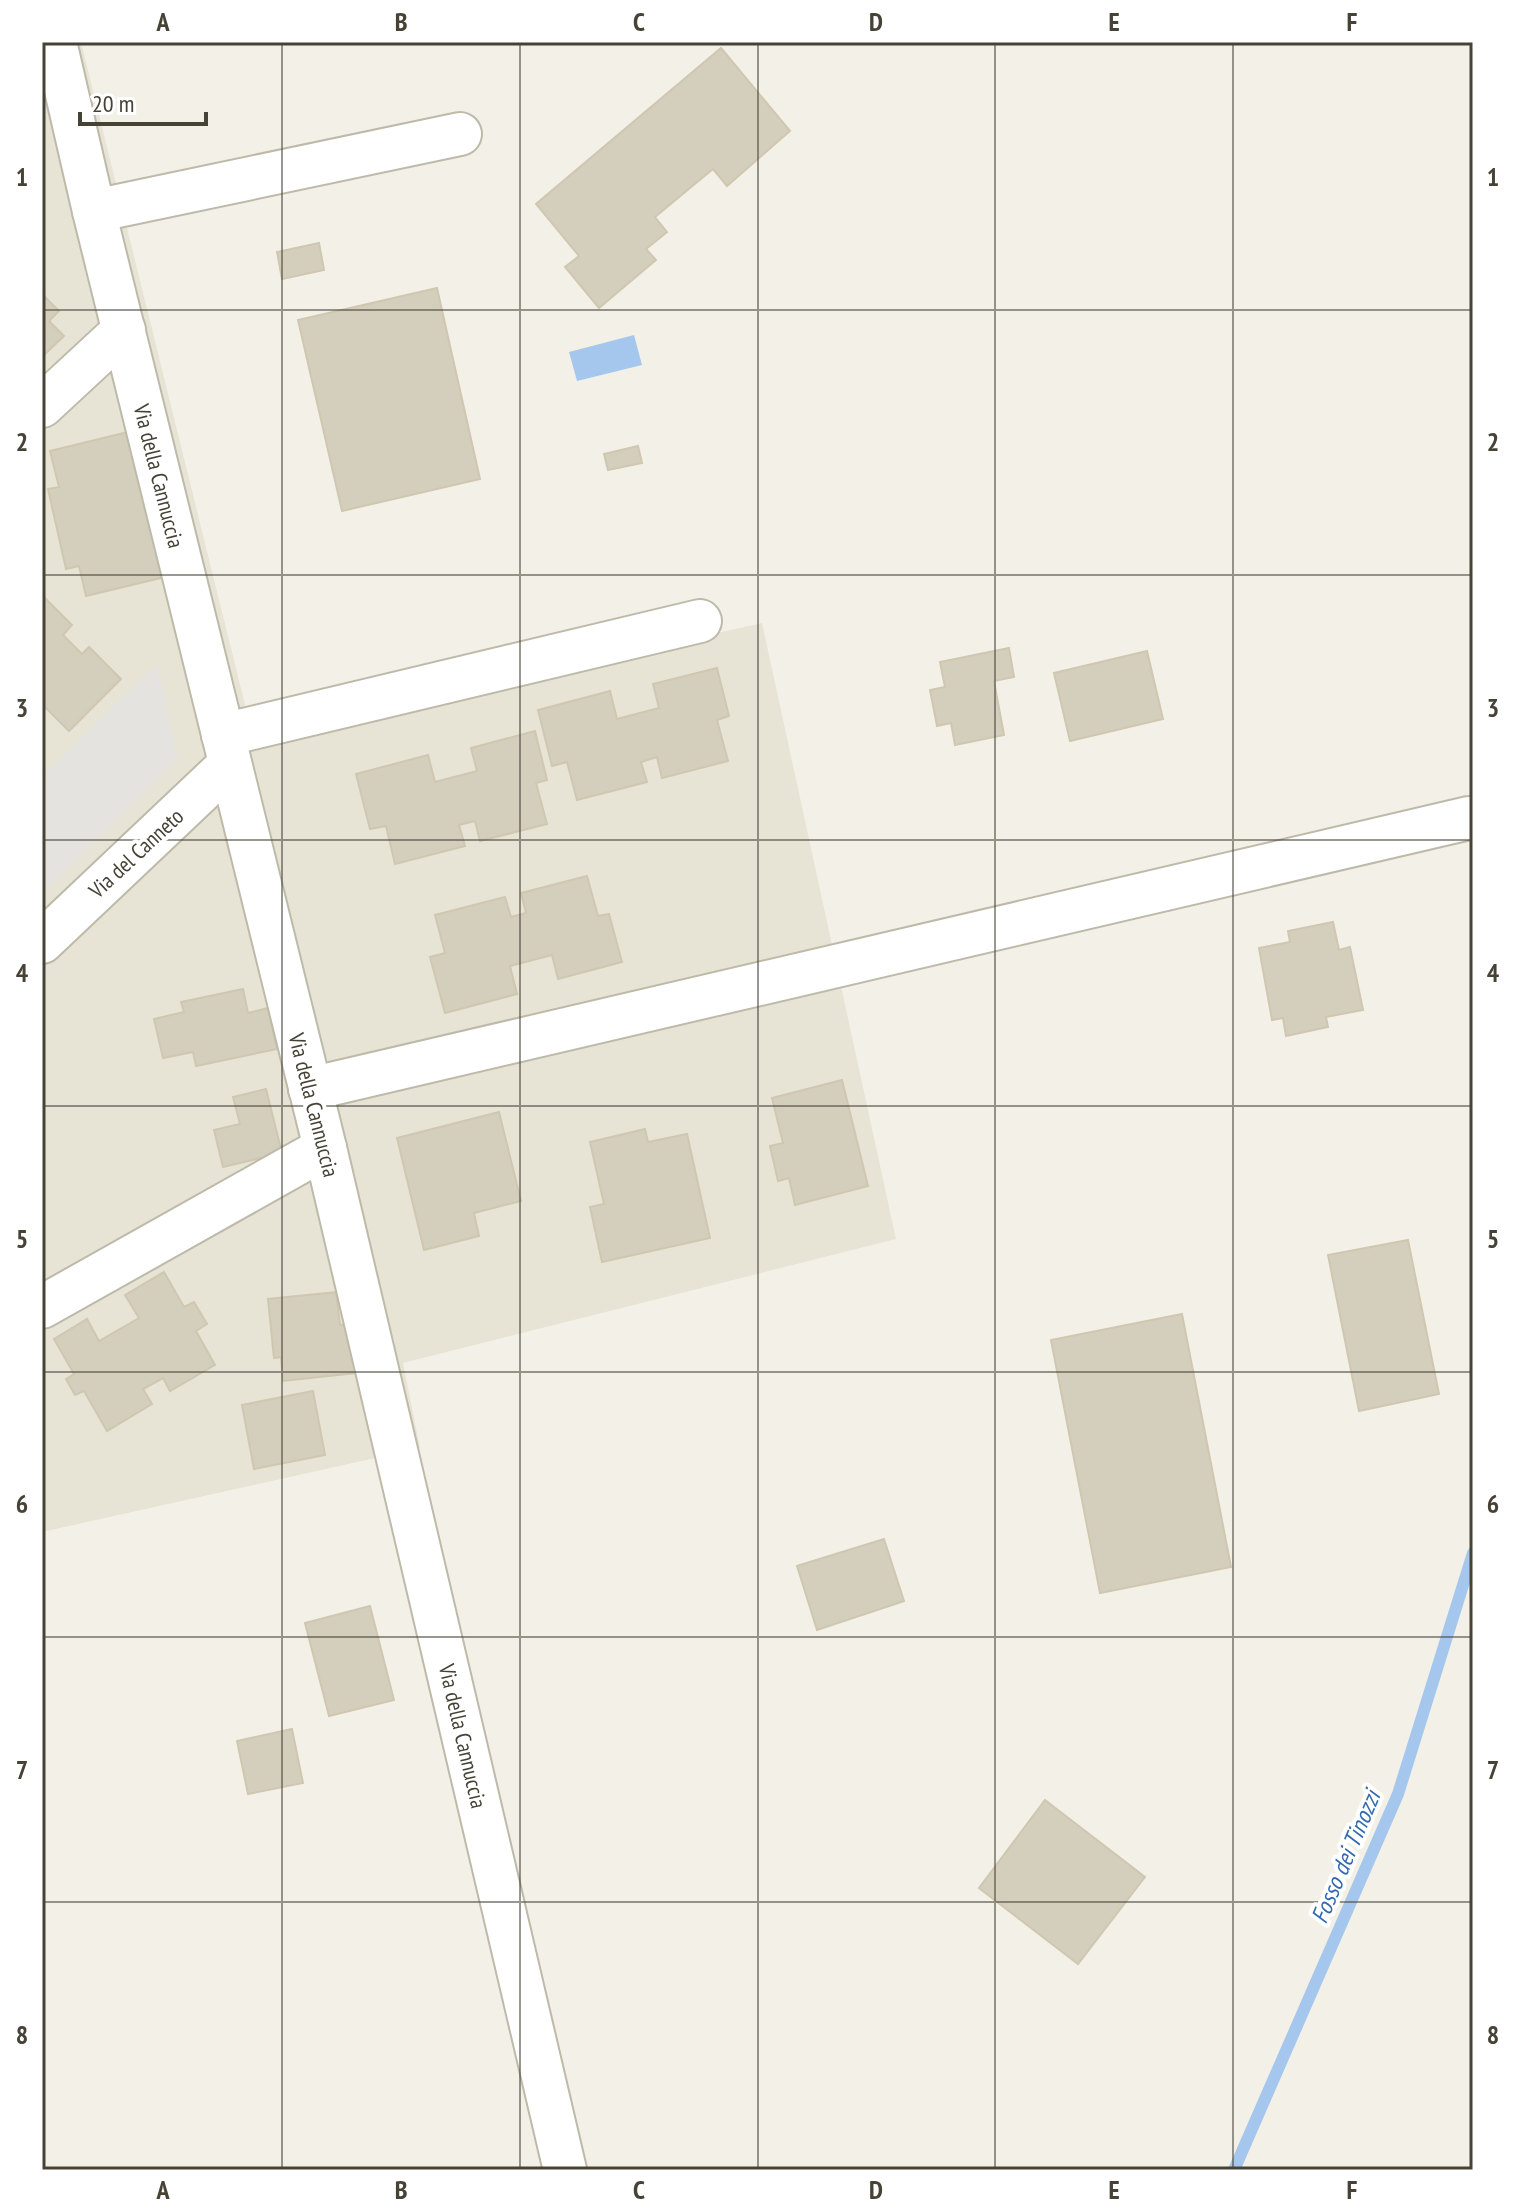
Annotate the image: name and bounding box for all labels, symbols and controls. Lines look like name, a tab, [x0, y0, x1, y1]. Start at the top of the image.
text: A	[155, 5, 170, 38]
text: B	[395, 5, 408, 38]
text: C	[633, 5, 645, 38]
text: D	[869, 5, 883, 38]
text: E	[1108, 5, 1120, 38]
text: F	[1347, 5, 1358, 38]
scale bar	[80, 76, 206, 126]
text: 20 m	[92, 88, 134, 119]
text: 1	[16, 160, 28, 193]
text: 1	[1487, 160, 1499, 193]
street label: Via della Cannuccia	[127, 400, 190, 551]
text: 2	[16, 425, 28, 458]
text: 2	[1487, 425, 1499, 458]
text: 3	[16, 691, 28, 724]
text: 3	[1487, 691, 1499, 724]
street label: Via del Canneto	[82, 802, 189, 905]
text: 4	[16, 956, 29, 989]
text: 4	[1487, 956, 1500, 989]
street label: Via della Cannuccia	[282, 1029, 345, 1180]
text: 5	[16, 1222, 28, 1255]
text: 5	[1487, 1222, 1499, 1255]
text: 6	[16, 1487, 28, 1520]
text: 6	[1487, 1487, 1499, 1520]
street label: Via della Cannuccia	[433, 1660, 493, 1811]
text: 7	[16, 1753, 28, 1786]
text: 7	[1487, 1753, 1499, 1786]
water label: Fosso dei Tinozzi	[1304, 1783, 1388, 1928]
text: 8	[16, 2018, 28, 2051]
text: 8	[1487, 2018, 1499, 2051]
text: A	[155, 2173, 170, 2206]
text: B	[395, 2173, 408, 2206]
text: C	[633, 2173, 645, 2206]
text: D	[869, 2173, 883, 2206]
text: E	[1108, 2173, 1120, 2206]
text: F	[1347, 2173, 1358, 2206]

